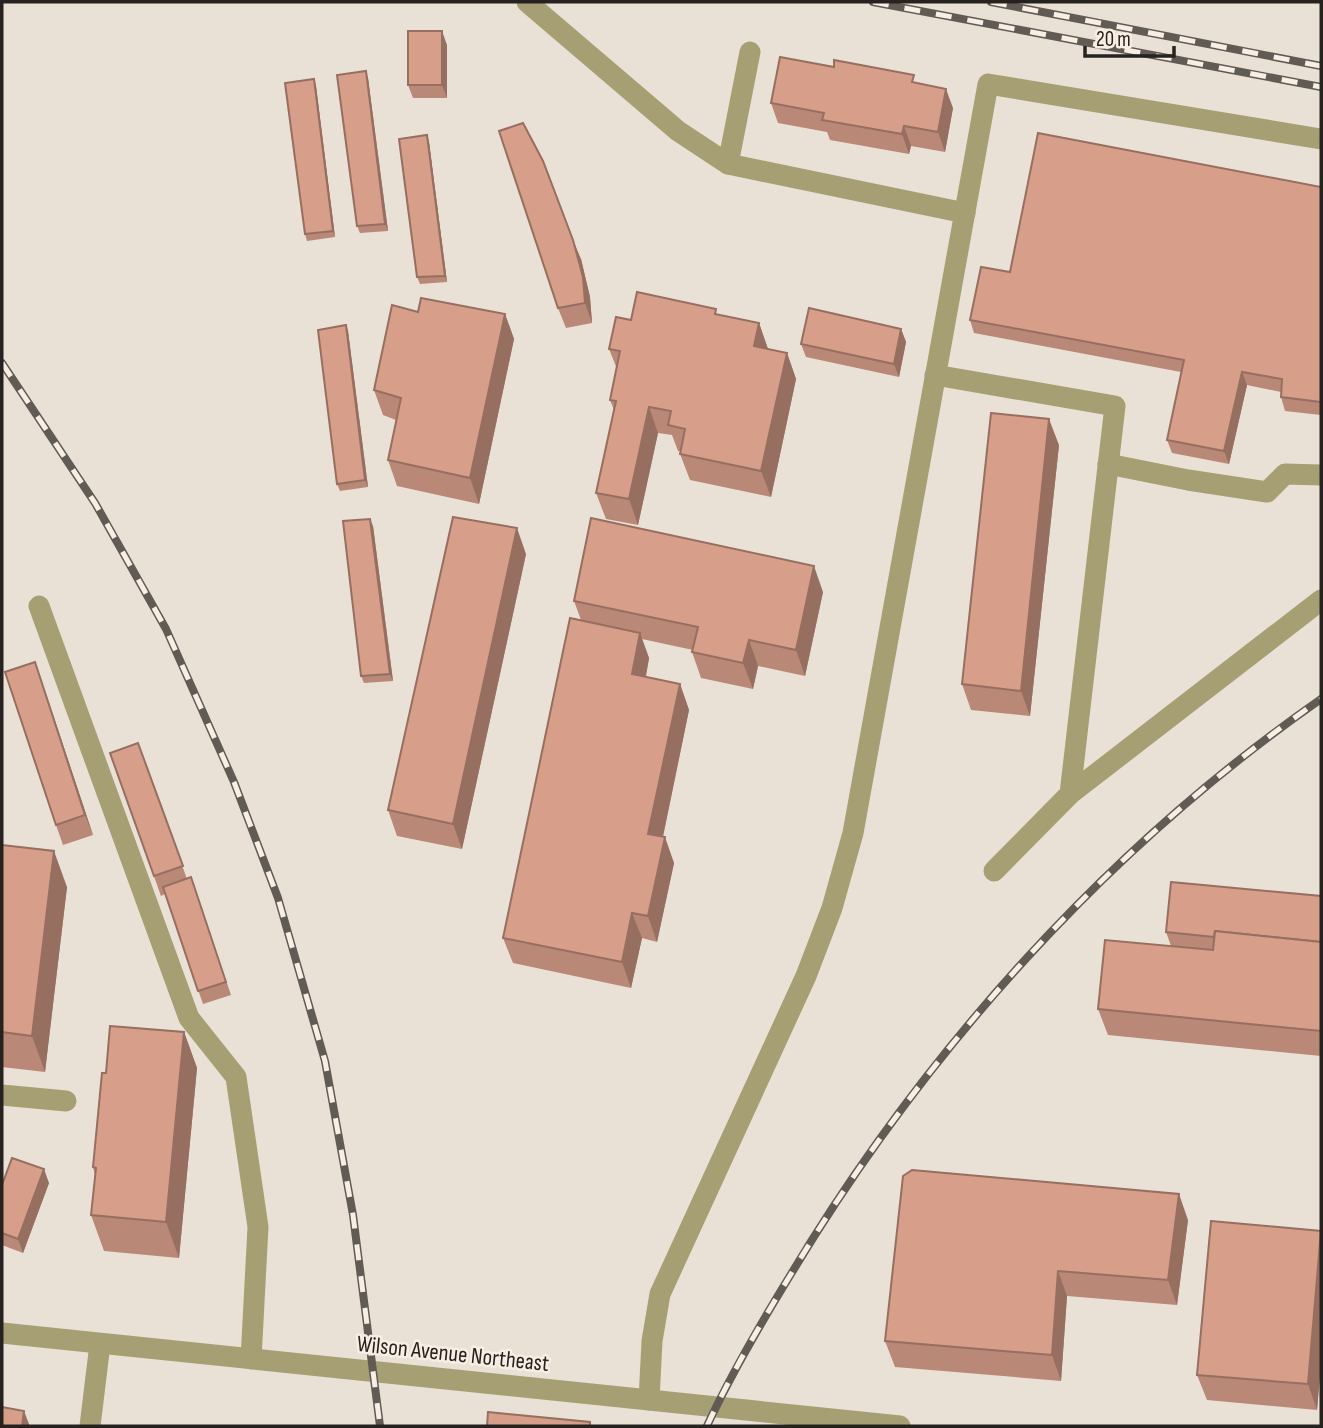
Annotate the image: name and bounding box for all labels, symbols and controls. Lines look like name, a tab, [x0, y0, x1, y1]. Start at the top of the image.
scale bar	[1085, 14, 1174, 58]
text: 20 m	[1096, 27, 1131, 52]
street label: Wilson Avenue Northeast	[355, 1330, 550, 1378]

